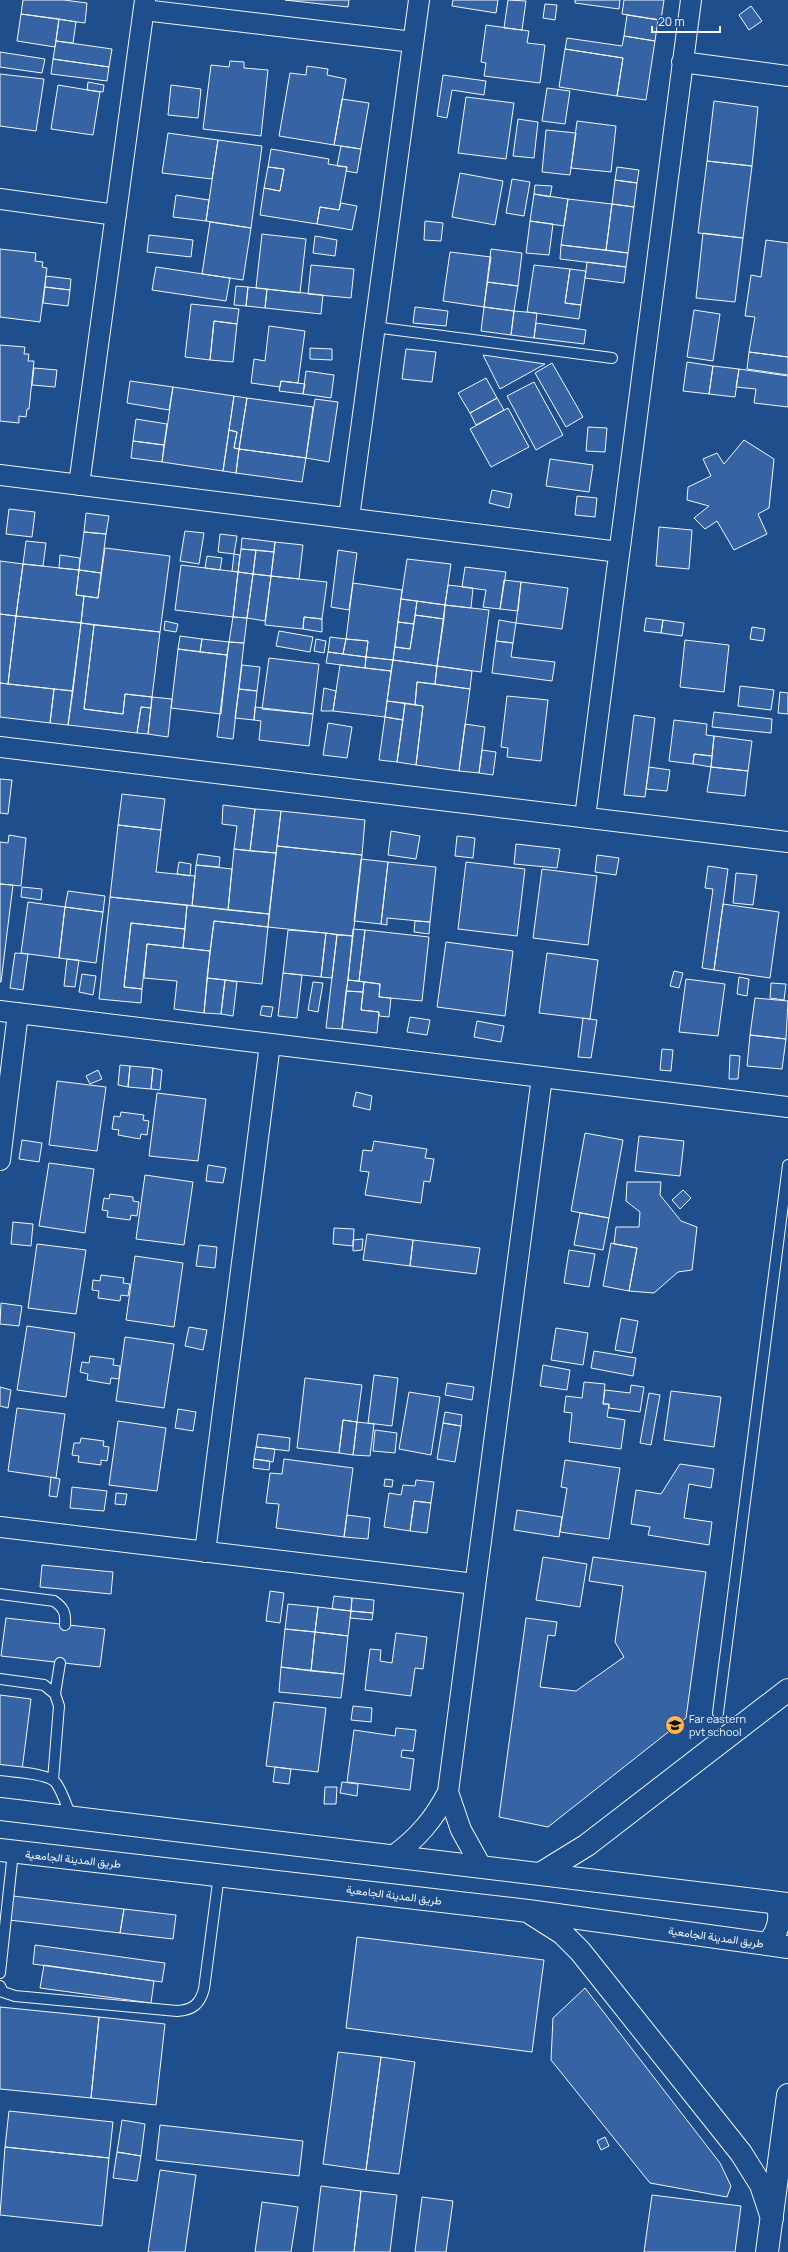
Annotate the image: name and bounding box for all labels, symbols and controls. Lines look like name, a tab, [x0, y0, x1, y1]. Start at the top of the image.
scale bar	[652, 8, 720, 34]
text: 20 m	[658, 13, 685, 30]
place label: Far eastern pvt school	[689, 1711, 746, 1739]
school or university icon: Far eastern pvt school	[664, 1714, 686, 1736]
street label: طريق المدينة الجامعية	[24, 1846, 122, 1871]
street label: طريق المدينة الجامعية	[345, 1881, 443, 1908]
street label: طريق المدينة الجامعية	[667, 1922, 765, 1951]

